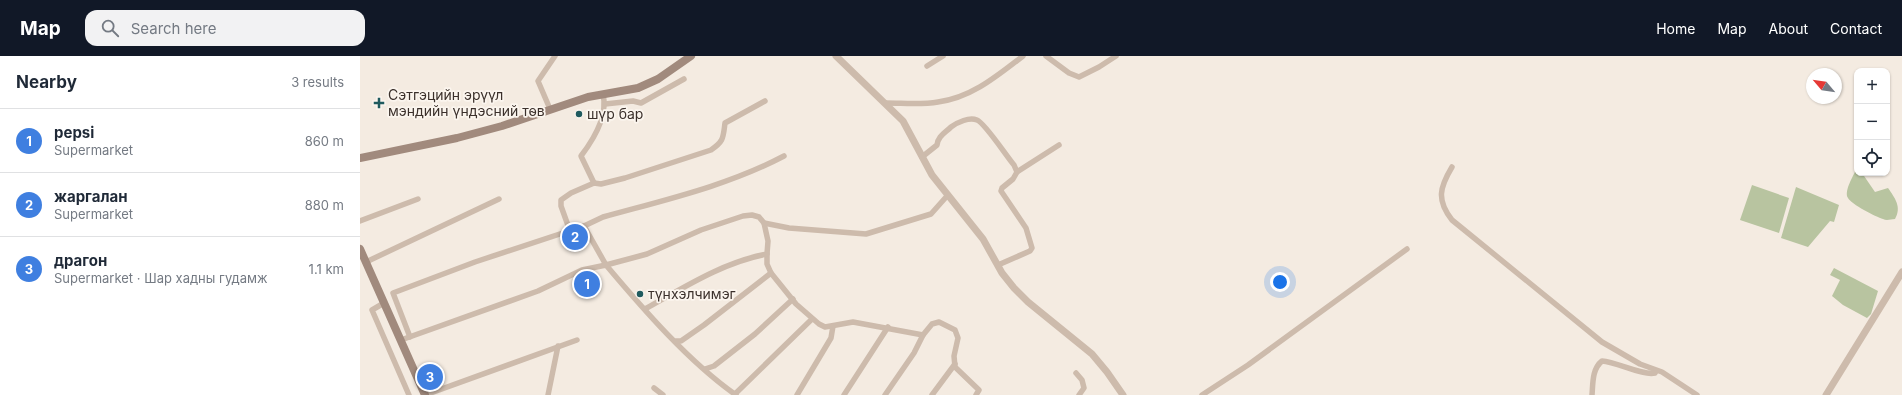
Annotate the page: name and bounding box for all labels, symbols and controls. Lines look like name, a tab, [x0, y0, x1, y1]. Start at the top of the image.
search box	[85, 10, 365, 46]
text: Map	[20, 17, 61, 40]
icon: search	[99, 17, 121, 39]
text: Search here	[131, 19, 216, 38]
text: Home	[1656, 20, 1695, 37]
text: Map	[1717, 20, 1747, 37]
text: About	[1769, 20, 1808, 37]
text: Contact	[1830, 20, 1882, 37]
north arrow	[1806, 68, 1842, 104]
map controls	[1854, 68, 1890, 176]
button: +	[1854, 68, 1890, 104]
text: Nearby	[16, 72, 77, 92]
text: 3 results	[291, 74, 344, 90]
place label: Сэтгэцийн эрүүл мэндийн үндэсний төв	[388, 86, 545, 119]
marker: Сэтгэцийн эрүүл мэндийн үндэсний төв	[373, 97, 385, 109]
button: −	[1854, 104, 1890, 140]
place label: шүр бар	[587, 105, 643, 122]
marker: шүр бар	[574, 109, 584, 119]
text: pepsi	[54, 123, 94, 142]
text: 1	[26, 133, 32, 149]
text: 860 m	[305, 133, 344, 149]
button: locate	[1854, 140, 1890, 176]
text: Supermarket	[54, 142, 133, 158]
text: жаргалан	[54, 187, 128, 206]
text: 2	[25, 197, 33, 213]
text: 880 m	[305, 197, 344, 213]
text: Supermarket	[54, 206, 133, 222]
pin: 2	[562, 222, 588, 252]
text: драгон	[54, 251, 107, 270]
text: 3	[25, 261, 33, 277]
text: 1.1 km	[309, 261, 344, 277]
pin: 1	[574, 269, 600, 299]
text: Supermarket · Шар хадны гудамж	[54, 270, 268, 286]
your location	[1270, 272, 1290, 292]
place label: түнхэлчимэг	[648, 285, 736, 302]
marker: түнхэлчимэг	[635, 289, 645, 299]
pin: 3	[417, 362, 443, 392]

